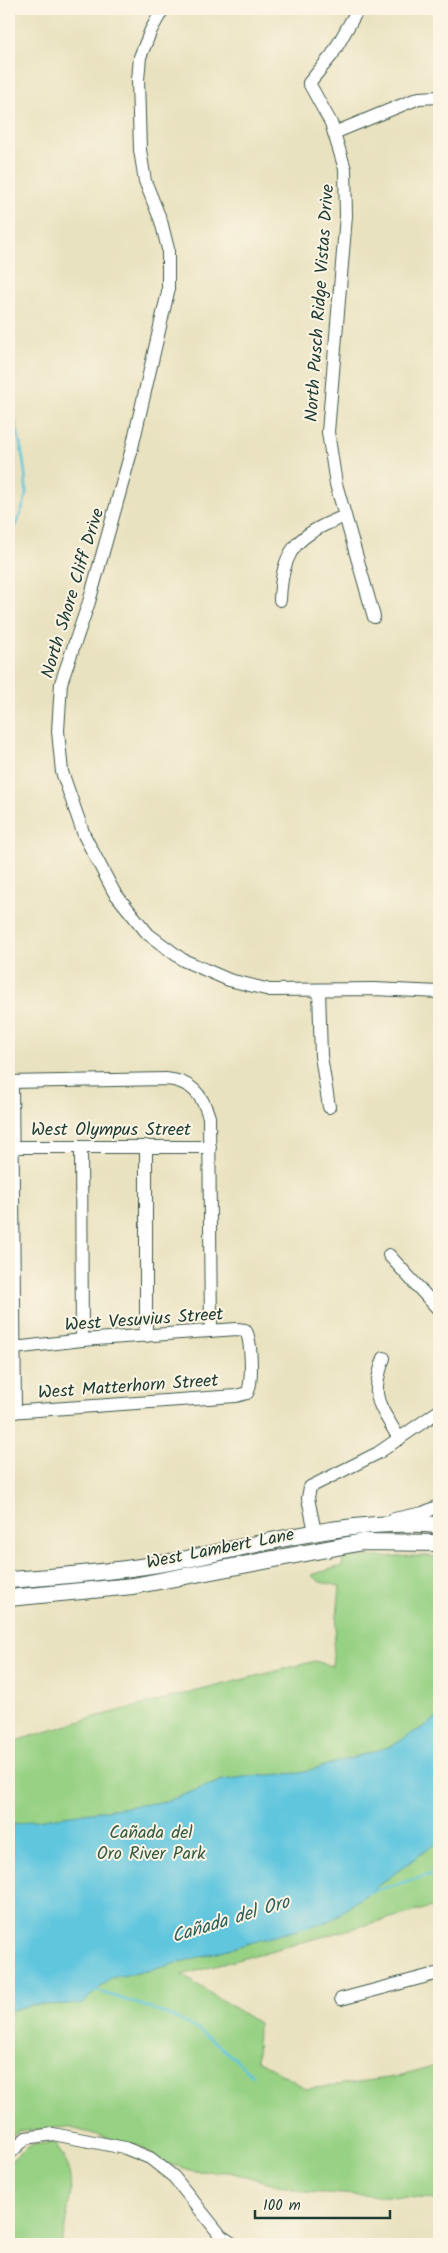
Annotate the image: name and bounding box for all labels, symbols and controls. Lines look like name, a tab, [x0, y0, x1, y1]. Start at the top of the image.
street label: North Pusch Ridge Vistas Drive	[298, 183, 343, 423]
street label: North Shore Cliff Drive	[34, 505, 113, 682]
street label: West Olympus Street	[31, 1116, 192, 1145]
street label: West Vesuvius Street	[64, 1300, 226, 1341]
street label: West Matterhorn Street	[37, 1367, 220, 1408]
street label: West Lambert Lane	[144, 1521, 297, 1578]
park label: Cañada del Oro River Park	[97, 1819, 206, 1869]
water label: Cañada del Oro	[168, 1887, 295, 1952]
scale bar	[255, 2188, 390, 2220]
text: 100 m	[263, 2194, 301, 2218]

